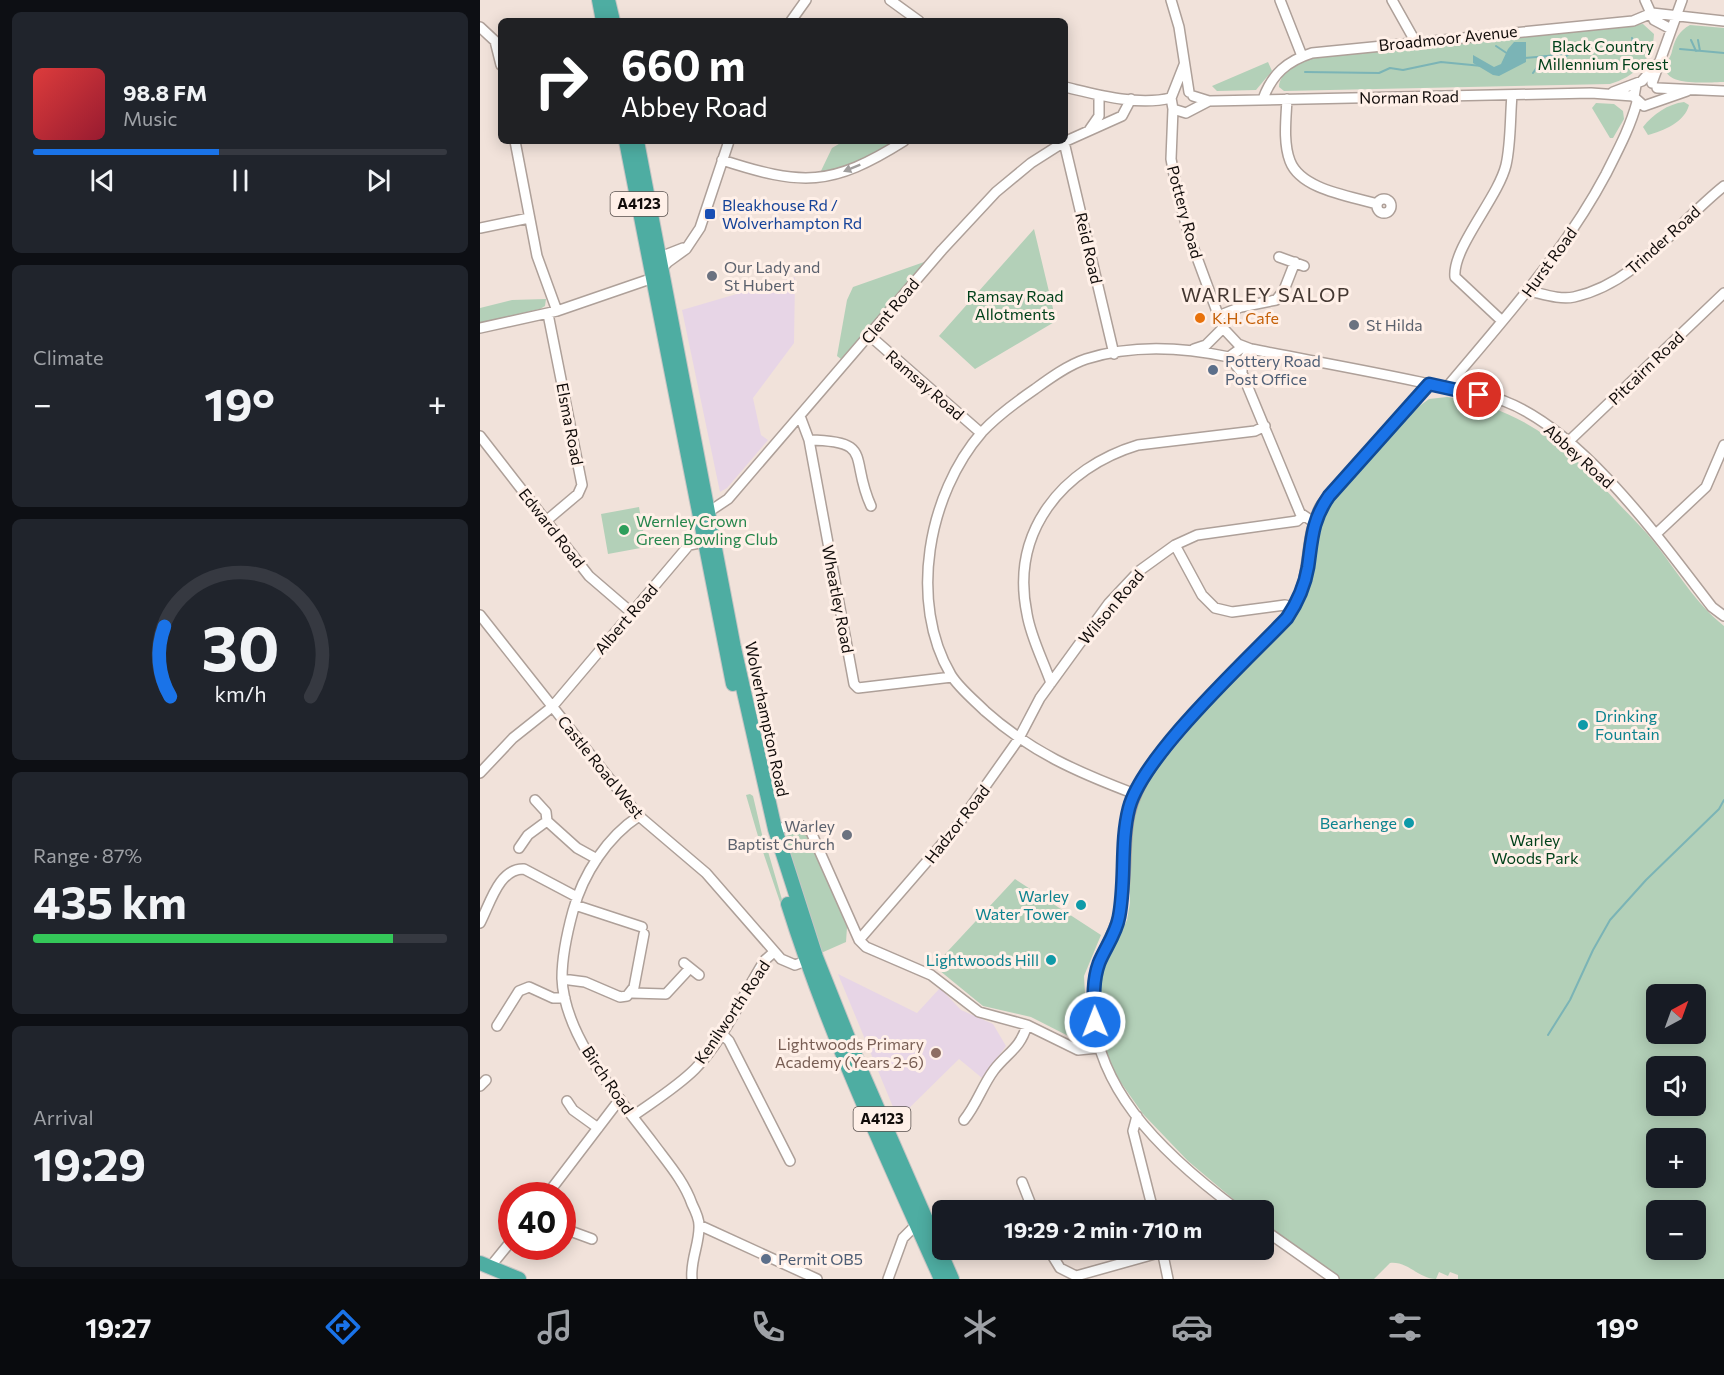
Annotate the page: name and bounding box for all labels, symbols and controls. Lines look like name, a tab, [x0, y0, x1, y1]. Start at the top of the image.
street label: Broadmoor Avenue	[1378, 21, 1518, 54]
park label: Black Country Millennium Forest	[1537, 36, 1669, 73]
text: 660 m	[621, 38, 745, 90]
icon: right	[522, 42, 600, 120]
text: 98.8 FM	[123, 79, 207, 106]
street label: Norman Road	[1359, 86, 1459, 107]
text: Abbey Road	[621, 90, 768, 123]
text: Music	[123, 106, 177, 130]
street label: Pottery Road	[1164, 163, 1207, 261]
icon: previous	[86, 164, 119, 197]
icon: pause	[224, 164, 257, 197]
icon: next	[362, 164, 395, 197]
one-way arrow	[843, 164, 861, 173]
road number: A4123	[610, 192, 668, 216]
place label: Bleakhouse Rd / Wolverhampton Rd	[722, 195, 862, 232]
street label: Trinder Road	[1622, 201, 1704, 278]
marker: Bleakhouse Rd / Wolverhampton Rd	[703, 207, 717, 221]
street label: Reid Road	[1072, 210, 1107, 285]
street label: Hurst Road	[1517, 223, 1580, 300]
place label: Our Lady and St Hubert	[724, 257, 820, 294]
marker: Our Lady and St Hubert	[705, 269, 719, 283]
street label: Clent Road	[857, 274, 922, 347]
district label: WARLEY SALOP	[1181, 282, 1351, 306]
park label: Ramsay Road Allotments	[966, 286, 1064, 323]
place label: K.H. Cafe	[1212, 308, 1279, 327]
marker: K.H. Cafe	[1193, 311, 1207, 325]
place label: St Hilda	[1366, 315, 1423, 334]
marker: St Hilda	[1347, 318, 1361, 332]
street label: Pitcairn Road	[1604, 327, 1687, 408]
text: Climate	[33, 345, 103, 369]
street label: Ramsay Road	[882, 346, 968, 424]
place label: Pottery Road Post Office	[1225, 351, 1321, 388]
marker: Pottery Road Post Office	[1206, 363, 1220, 377]
pin	[1453, 369, 1504, 420]
text: 19°	[204, 375, 275, 430]
icon: arrive	[1462, 378, 1495, 411]
street label: Elsma Road	[553, 381, 588, 467]
text: −	[33, 382, 52, 423]
text: +	[428, 382, 447, 423]
street label: Abbey Road	[1541, 419, 1618, 492]
street label: Edward Road	[515, 484, 589, 571]
place label: Wernley Crown Green Bowling Club	[636, 511, 778, 548]
marker: Wernley Crown Green Bowling Club	[617, 523, 631, 537]
street label: Wheatley Road	[819, 543, 858, 655]
street label: Wilson Road	[1074, 566, 1147, 648]
street label: Albert Road	[590, 580, 661, 658]
text: 30	[201, 608, 279, 684]
street label: Wolverhampton Road	[742, 640, 793, 798]
text: km/h	[214, 680, 266, 706]
place label: Drinking Fountain	[1595, 706, 1660, 743]
street label: Castle Road West	[554, 712, 649, 822]
marker: Drinking Fountain	[1576, 718, 1590, 732]
street label: Hadzor Road	[920, 781, 993, 867]
place label: Bearhenge	[1320, 813, 1397, 832]
place label: Warley Baptist Church	[727, 816, 835, 853]
marker: Bearhenge	[1402, 816, 1416, 830]
marker: Warley Baptist Church	[840, 828, 854, 842]
park label: Warley Woods Park	[1491, 830, 1579, 867]
text: Range · 87%	[33, 843, 142, 867]
text: 435 km	[33, 873, 187, 928]
place label: Warley Water Tower	[975, 886, 1070, 923]
marker: Warley Water Tower	[1074, 898, 1088, 912]
place label: Lightwoods Hill	[926, 950, 1039, 969]
marker: Lightwoods Hill	[1044, 953, 1058, 967]
street label: Kenilworth Road	[690, 956, 773, 1067]
north arrow	[1646, 984, 1706, 1044]
map controls	[1646, 984, 1706, 1260]
position arrow	[1063, 990, 1127, 1054]
place label: Lightwoods Primary Academy (Years 2-6)	[775, 1034, 924, 1071]
street label: Birch Road	[579, 1042, 638, 1117]
marker: Lightwoods Primary Academy (Years 2-6)	[929, 1046, 943, 1060]
button: sound	[1646, 1056, 1706, 1116]
text: Arrival	[33, 1105, 94, 1129]
road number: A4123	[854, 1107, 910, 1131]
button: +	[1646, 1128, 1706, 1188]
text: 19:29	[33, 1135, 146, 1190]
speed limit sign: 40	[498, 1182, 576, 1260]
button: −	[1646, 1200, 1706, 1260]
text: 19:29 · 2 min · 710 m	[1004, 1216, 1202, 1243]
place label: Permit OB5	[778, 1249, 863, 1268]
marker: Permit OB5	[759, 1252, 773, 1266]
icon: directions	[322, 1306, 364, 1348]
icon: music	[534, 1306, 576, 1348]
icon: phone	[747, 1306, 789, 1348]
icon: climate	[959, 1306, 1001, 1348]
icon: car	[1171, 1306, 1213, 1348]
icon: filters	[1384, 1306, 1426, 1348]
text: 19:27	[85, 1311, 151, 1344]
text: 19°	[1596, 1311, 1639, 1344]

